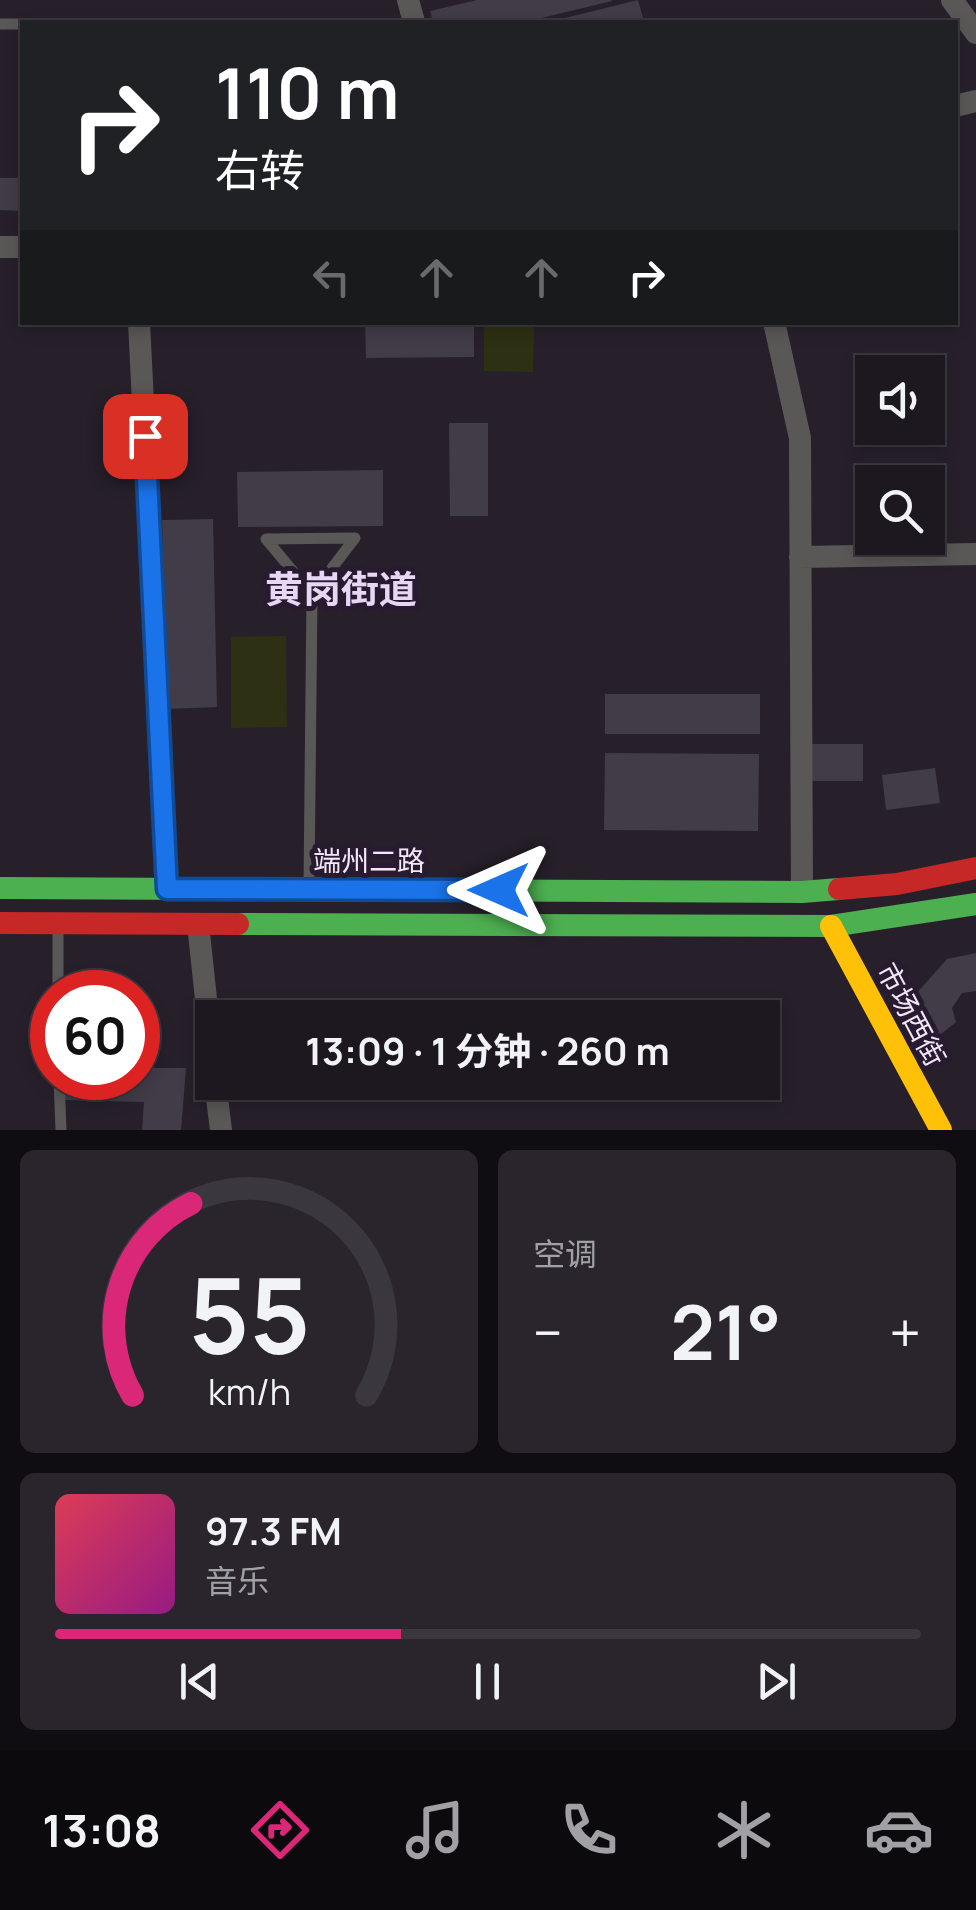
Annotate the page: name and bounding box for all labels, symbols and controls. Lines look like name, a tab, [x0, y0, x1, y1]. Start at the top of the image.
text: 110 m	[215, 44, 399, 140]
icon: right	[50, 60, 180, 190]
text: 右转	[215, 139, 305, 201]
icon: left	[304, 250, 359, 305]
icon: ahead	[409, 250, 464, 305]
icon: ahead	[514, 250, 569, 305]
icon: right	[619, 250, 674, 305]
map controls	[855, 355, 945, 555]
button: sound	[855, 355, 945, 445]
pin	[103, 394, 188, 479]
icon: arrive	[118, 409, 173, 464]
button: search	[855, 465, 945, 555]
district label: 黄岗街道	[265, 562, 417, 614]
position arrow	[447, 838, 551, 942]
street label: 端州二路	[313, 841, 425, 879]
street label: 市场西街	[869, 956, 955, 1072]
speed limit sign: 60	[30, 970, 160, 1100]
text: 13:09 · 1 分钟 · 260 m	[305, 1024, 670, 1076]
text: 空调	[533, 1232, 597, 1276]
text: 55	[188, 1242, 310, 1384]
text: 21°	[670, 1280, 782, 1383]
text: −	[533, 1294, 563, 1370]
text: +	[889, 1294, 921, 1370]
text: km/h	[207, 1367, 291, 1416]
text: 97.3 FM	[205, 1504, 342, 1556]
text: 音乐	[205, 1559, 269, 1603]
icon: previous	[172, 1654, 227, 1709]
icon: pause	[460, 1654, 515, 1709]
icon: next	[749, 1654, 804, 1709]
icon: directions	[245, 1795, 315, 1865]
icon: music	[400, 1795, 470, 1865]
icon: phone	[554, 1795, 624, 1865]
icon: climate	[709, 1795, 779, 1865]
icon: car	[864, 1795, 934, 1865]
text: 13:08	[42, 1799, 161, 1861]

